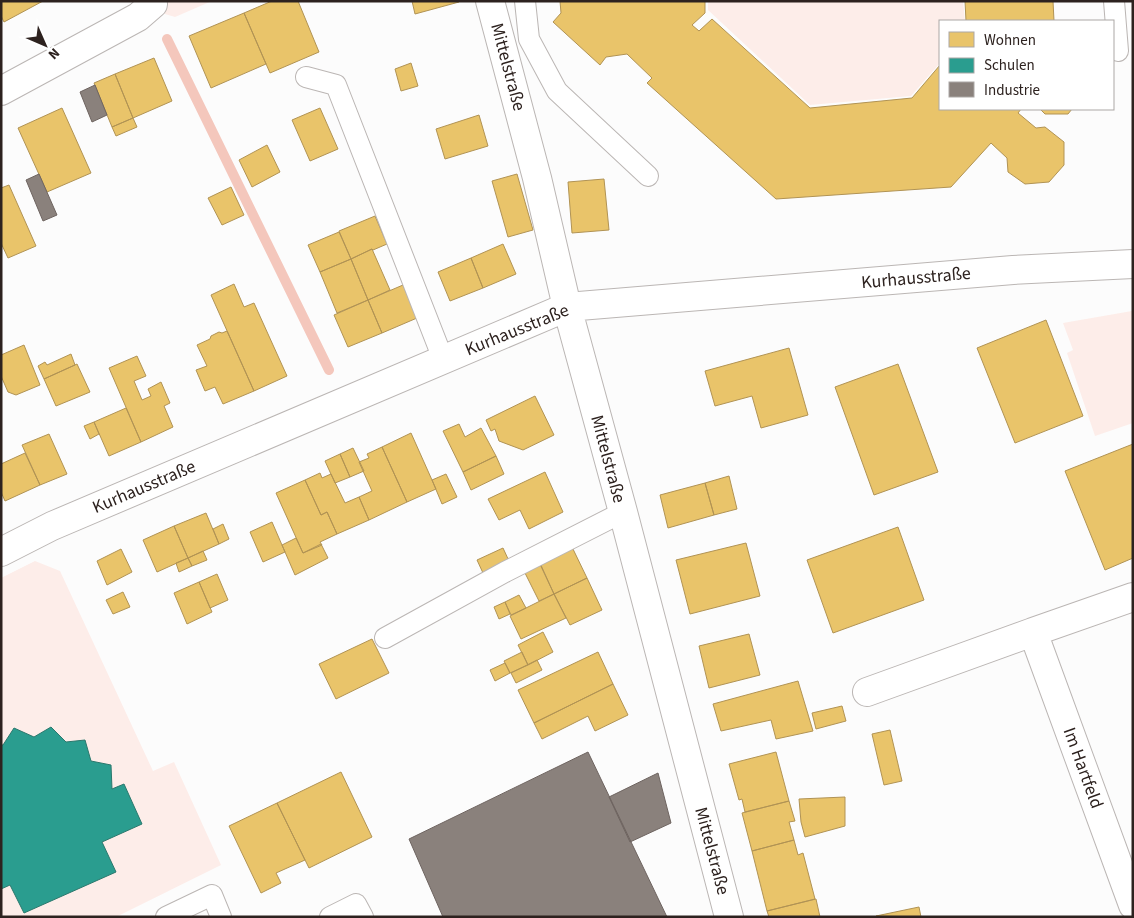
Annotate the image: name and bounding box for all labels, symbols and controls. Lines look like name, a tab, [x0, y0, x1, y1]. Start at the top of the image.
north arrow	[20, 20, 70, 70]
street label: Mittelstraße	[484, 20, 532, 114]
legend	[939, 20, 1114, 110]
text: Wohnen	[984, 30, 1036, 51]
text: N	[43, 43, 64, 64]
text: Schulen	[984, 55, 1035, 76]
text: Industrie	[984, 80, 1040, 101]
street label: Kurhausstraße	[860, 261, 972, 295]
street label: Kurhausstraße	[461, 298, 573, 362]
street label: Mittelstraße	[584, 412, 632, 506]
street label: Kurhausstraße	[89, 454, 200, 520]
street label: Im Hartfeld	[1057, 724, 1109, 812]
street label: Mittelstraße	[688, 804, 736, 898]

